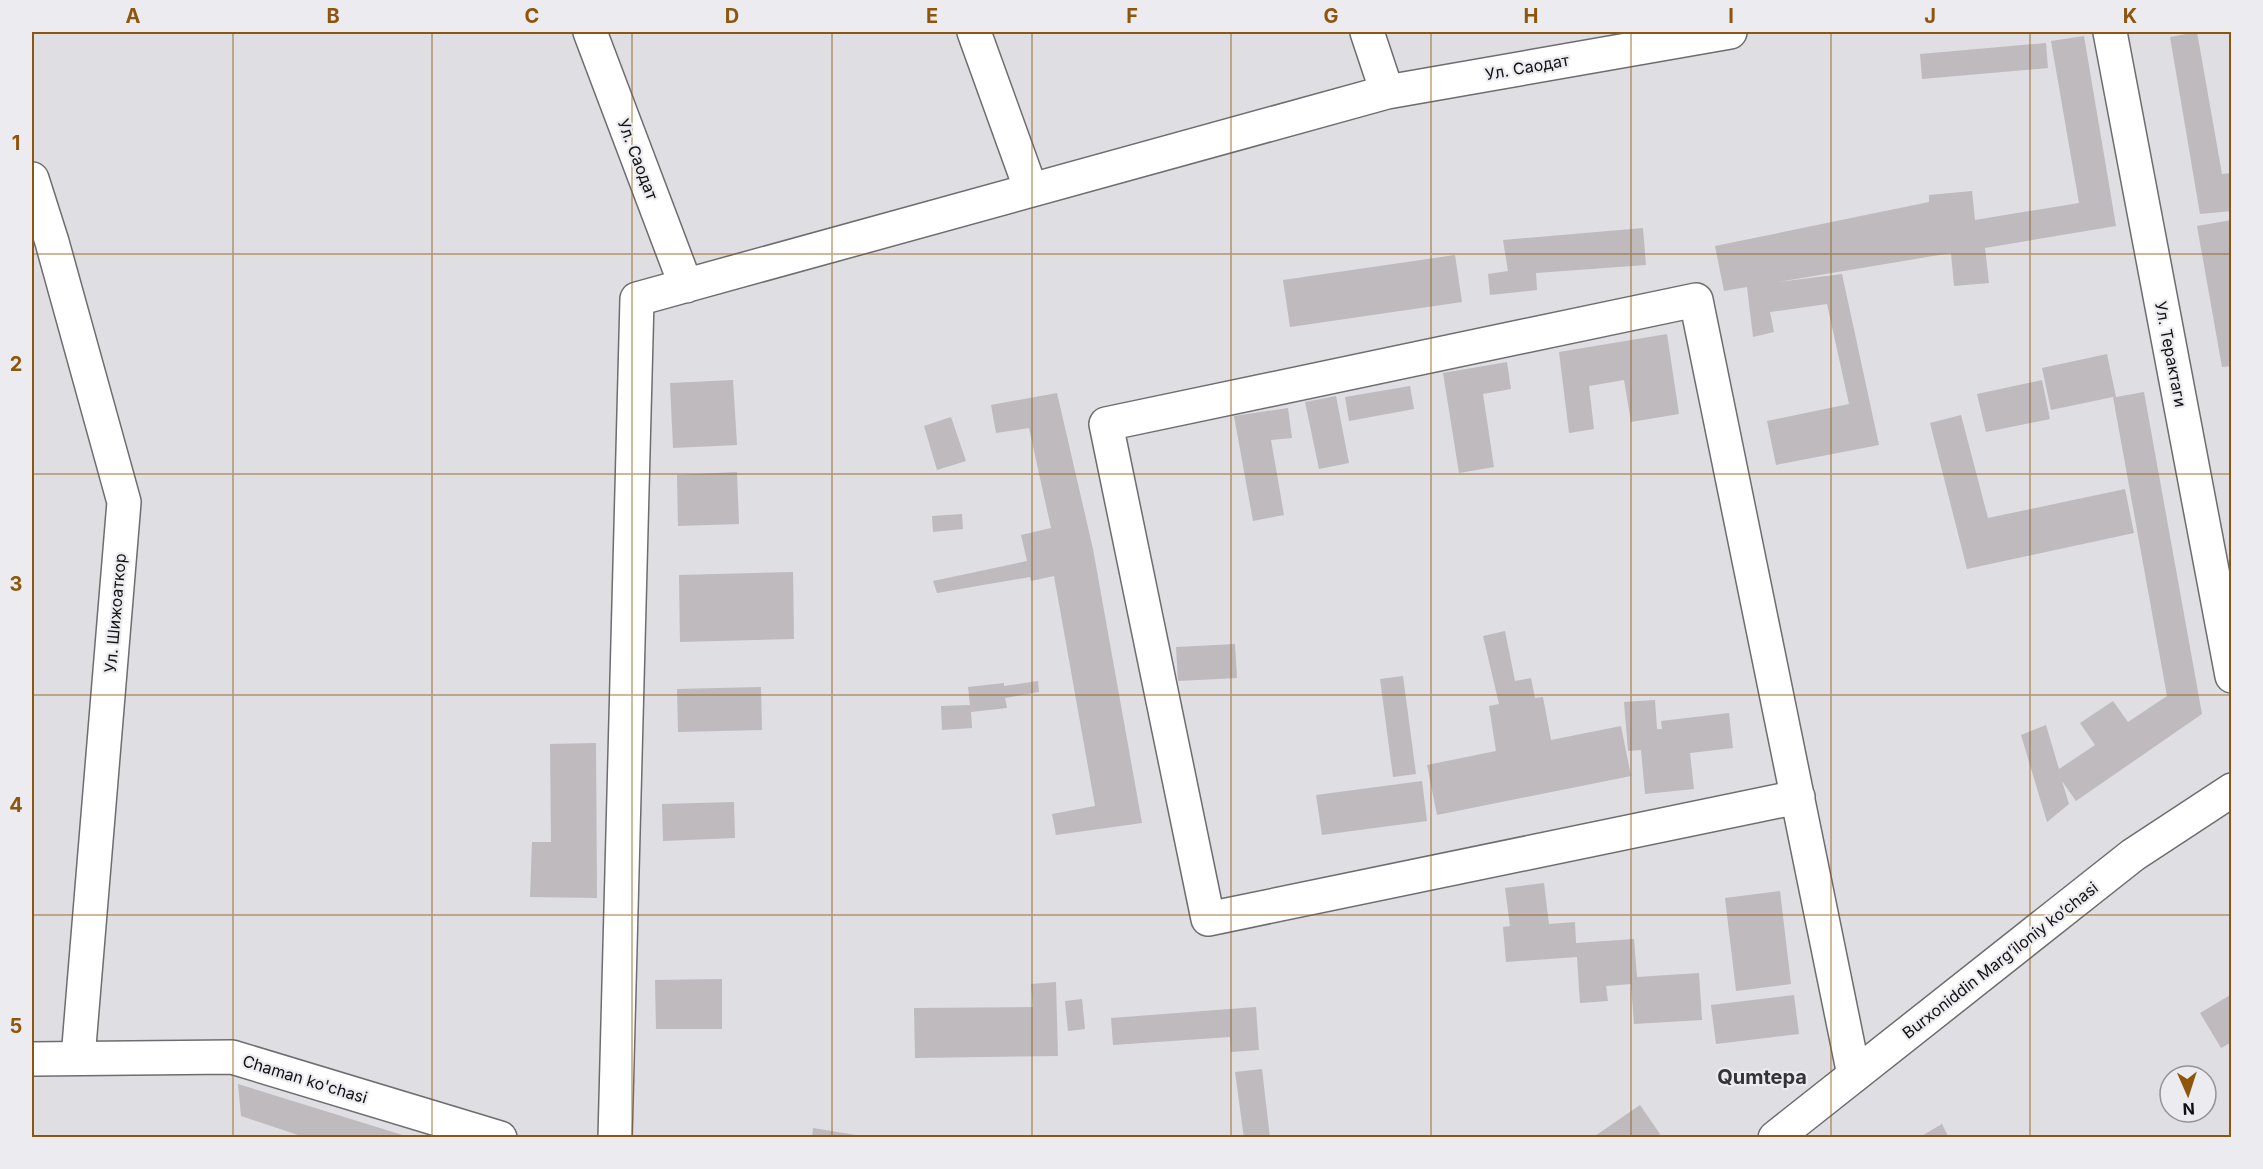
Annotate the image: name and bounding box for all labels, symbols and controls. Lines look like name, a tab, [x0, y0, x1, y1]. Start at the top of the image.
text: A	[126, 4, 141, 28]
text: B	[326, 4, 340, 28]
text: C	[525, 4, 539, 28]
text: D	[725, 4, 739, 28]
text: E	[926, 4, 938, 28]
text: F	[1126, 4, 1138, 28]
text: G	[1323, 4, 1339, 28]
text: H	[1524, 4, 1538, 28]
text: I	[1728, 4, 1734, 28]
text: J	[1924, 4, 1936, 28]
text: K	[2123, 4, 2137, 28]
street label: Ул. Саодат	[1483, 50, 1571, 84]
street label: Ул. Саодат	[613, 116, 663, 203]
text: 1	[12, 131, 20, 155]
street label: Ул. Терактаги	[2151, 299, 2191, 409]
text: 2	[10, 352, 22, 376]
street label: Ул. Шижоаткор	[100, 552, 130, 674]
text: 3	[10, 572, 22, 596]
text: 4	[9, 793, 23, 817]
street label: Burxoniddin Marg’iloniy ko’chasi	[1898, 877, 2102, 1043]
text: 5	[10, 1014, 22, 1038]
street label: Chaman ko'chasi	[240, 1051, 370, 1107]
north arrow	[2158, 1064, 2218, 1124]
district label: Qumtepa	[1717, 1065, 1807, 1089]
text: N	[2182, 1099, 2195, 1119]

